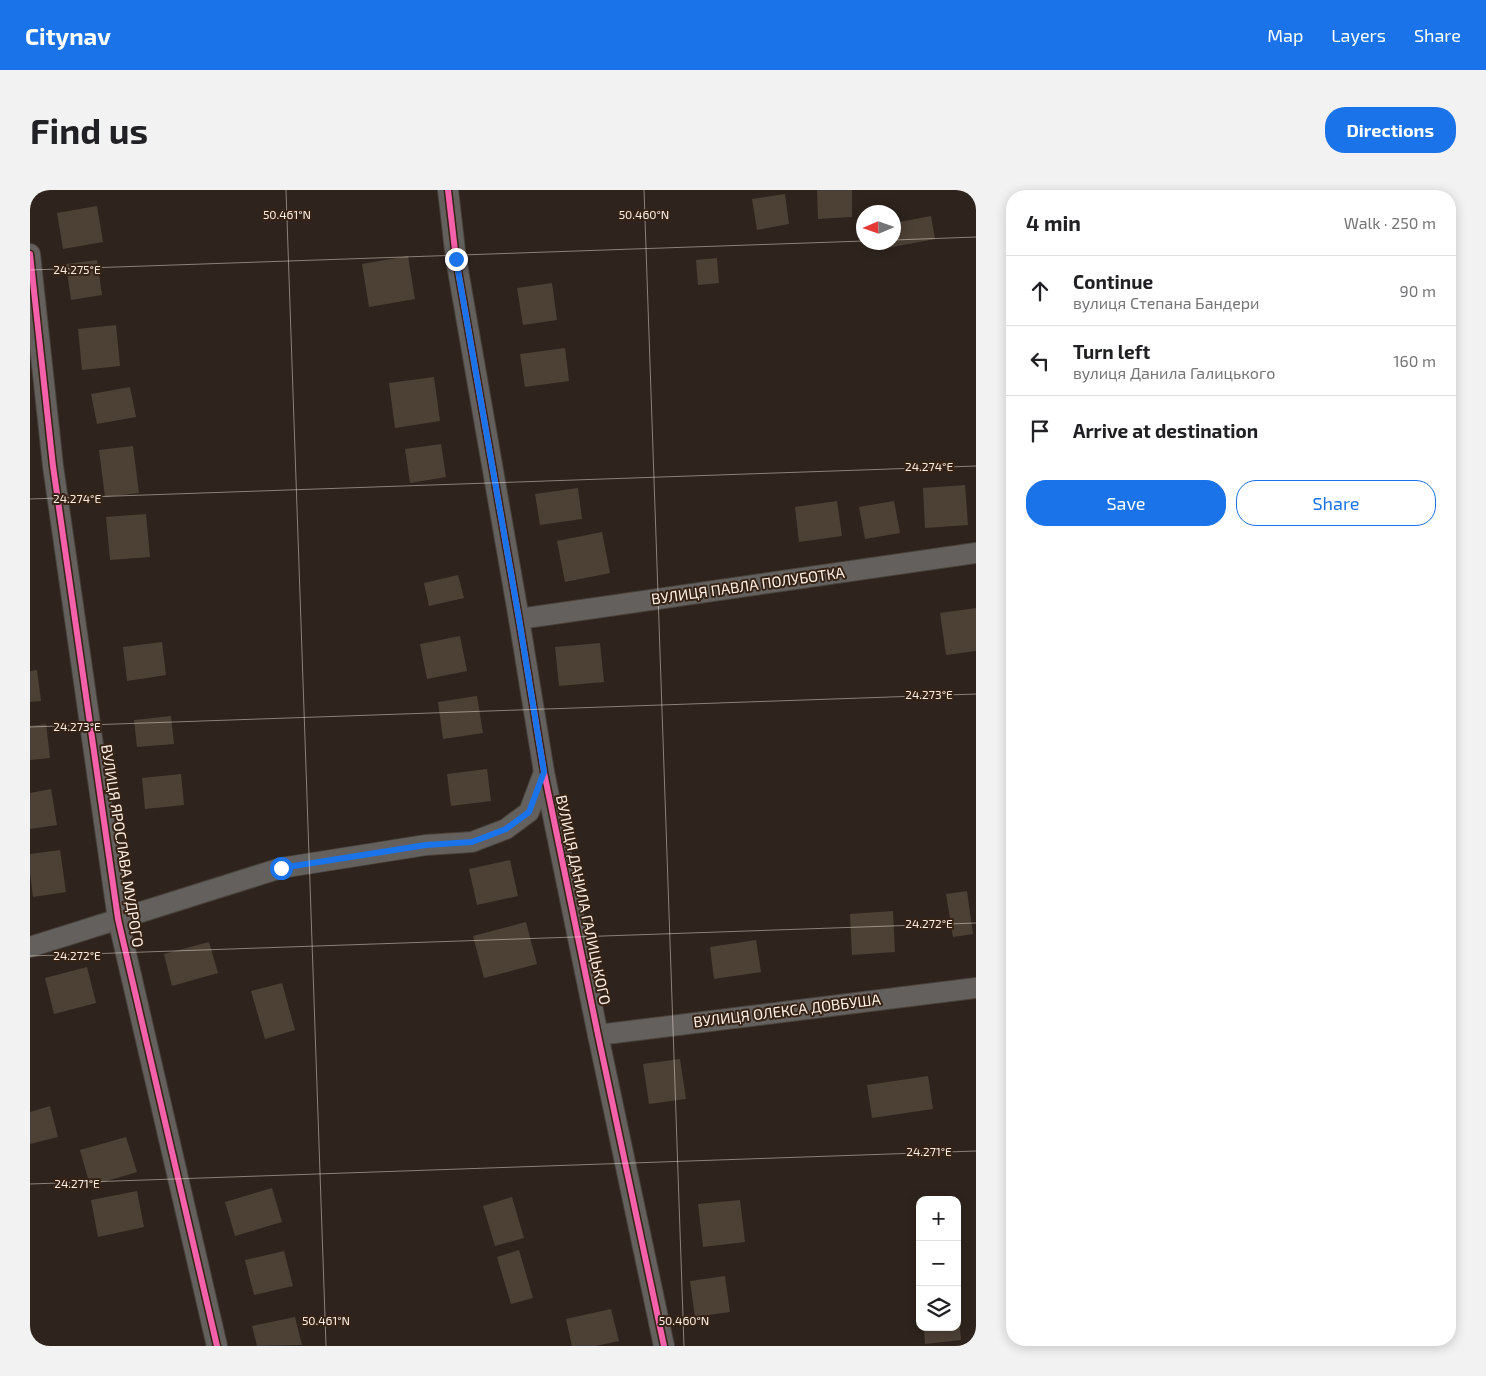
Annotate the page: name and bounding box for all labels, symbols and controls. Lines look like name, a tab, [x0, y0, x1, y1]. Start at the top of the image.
text: Citynav	[25, 21, 111, 50]
text: Map	[1267, 24, 1303, 46]
text: Layers	[1331, 24, 1386, 46]
text: Share	[1414, 24, 1461, 46]
button: Directions	[1325, 107, 1456, 153]
text: Find us	[30, 109, 148, 151]
north arrow	[856, 205, 901, 250]
text: 50.461°N	[263, 207, 311, 221]
text: 50.460°N	[619, 207, 669, 221]
text: 4 min	[1026, 210, 1081, 235]
text: Walk · 250 m	[1344, 213, 1436, 232]
route end	[445, 248, 468, 271]
text: 24.275°E	[53, 262, 101, 276]
text: Continue	[1073, 270, 1153, 293]
icon: ahead	[1026, 277, 1054, 305]
text: 90 m	[1400, 281, 1436, 300]
text: вулиця Степана Бандери	[1073, 293, 1260, 312]
text: Turn left	[1073, 340, 1150, 363]
icon: left	[1026, 347, 1054, 375]
text: 160 m	[1393, 351, 1436, 370]
text: вулиця Данила Галицького	[1073, 363, 1275, 382]
icon: arrive	[1026, 417, 1054, 445]
text: Arrive at destination	[1073, 419, 1258, 442]
text: 24.274°E	[905, 459, 953, 473]
button: Save	[1026, 480, 1226, 526]
button: Share	[1236, 480, 1436, 526]
text: 24.274°E	[53, 491, 101, 505]
street label: ВУЛИЦЯ ПАВЛА ПОЛУБОТКА	[650, 562, 846, 608]
text: 24.273°E	[905, 687, 953, 701]
text: 24.273°E	[53, 719, 101, 733]
street label: ВУЛИЦЯ ЯРОСЛАВА МУДРОГО	[98, 743, 148, 949]
street label: ВУЛИЦЯ ДАНИЛА ГАЛИЦЬКОГО	[553, 793, 615, 1007]
route start	[270, 857, 293, 880]
text: 24.272°E	[905, 916, 953, 930]
text: 24.272°E	[53, 948, 101, 962]
street label: ВУЛИЦЯ ОЛЕКСА ДОВБУША	[692, 990, 882, 1030]
text: 24.271°E	[906, 1144, 952, 1158]
text: 24.271°E	[54, 1176, 100, 1190]
map controls	[916, 1196, 961, 1331]
button: +	[916, 1196, 961, 1241]
button: −	[916, 1241, 961, 1286]
button: layers	[916, 1286, 961, 1331]
text: 50.461°N	[302, 1313, 350, 1327]
text: 50.460°N	[659, 1313, 709, 1327]

